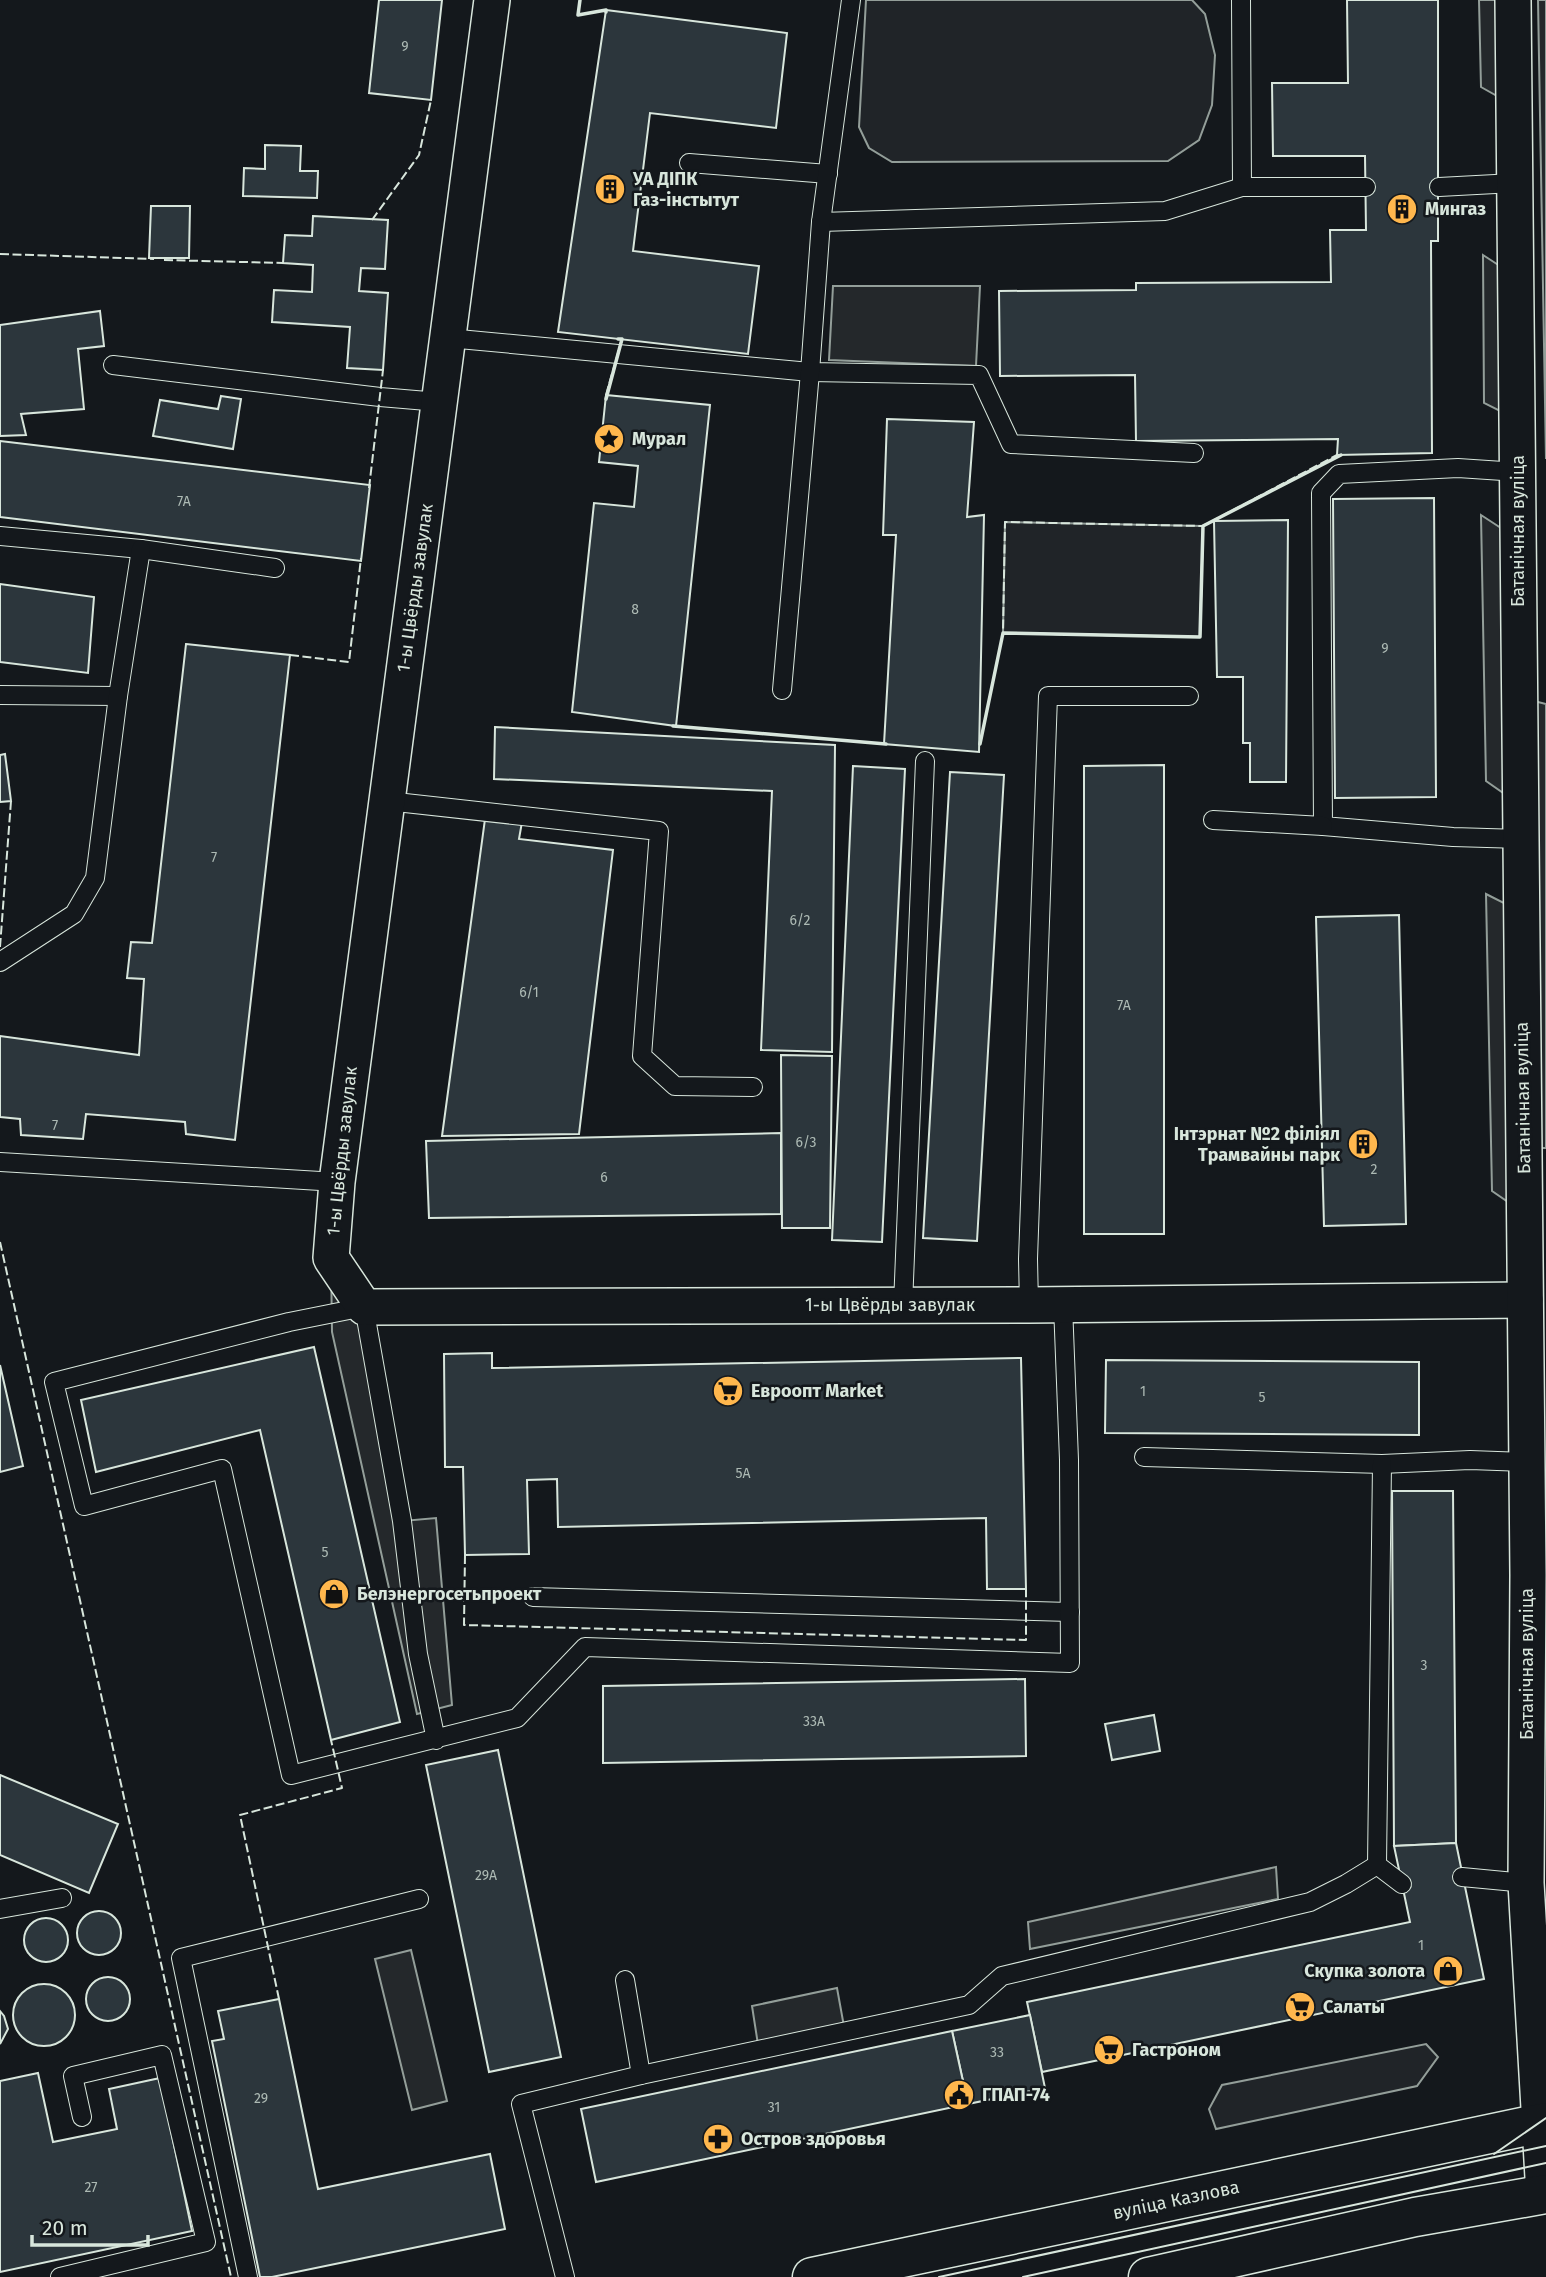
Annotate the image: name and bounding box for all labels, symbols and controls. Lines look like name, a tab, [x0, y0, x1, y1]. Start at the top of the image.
house number: 9	[401, 38, 409, 55]
place label: УА ДІПК Газ-інстытут	[632, 168, 740, 211]
building icon: УА ДІПК Газ-інстытут	[593, 172, 627, 206]
building icon: Мингаз	[1385, 192, 1419, 226]
place label: Мингаз	[1425, 198, 1486, 220]
place icon: Мурал	[592, 422, 626, 456]
place label: Мурал	[632, 428, 686, 450]
street label: Батанічная вуліца	[1507, 455, 1529, 607]
house number: 7А	[177, 493, 191, 510]
street label: 1-ы Цвёрды завулак	[392, 502, 438, 674]
house number: 8	[631, 601, 639, 618]
house number: 9	[1381, 640, 1389, 657]
house number: 7	[211, 849, 217, 866]
house number: 6/2	[790, 912, 810, 929]
house number: 6/1	[519, 984, 539, 1001]
house number: 7А	[1117, 997, 1131, 1014]
street label: Батанічная вуліца	[1511, 1022, 1535, 1174]
street label: 1-ы Цвёрды завулак	[322, 1065, 362, 1237]
house number: 7	[52, 1117, 58, 1134]
place label: Інтэрнат №2 філіял Трамвайны парк	[1174, 1123, 1340, 1166]
building icon: Інтэрнат №2 філіял Трамвайны парк	[1346, 1127, 1380, 1161]
house number: 6/3	[795, 1134, 817, 1151]
house number: 2	[1371, 1161, 1378, 1178]
house number: 6	[600, 1169, 608, 1186]
street label: 1-ы Цвёрды завулак	[805, 1294, 976, 1316]
supermarket icon: Евроопт Market	[711, 1374, 745, 1408]
place label: Евроопт Market	[751, 1380, 884, 1402]
house number: 1	[1140, 1383, 1146, 1400]
house number: 5	[1258, 1389, 1266, 1406]
house number: 5А	[735, 1465, 751, 1482]
house number: 5	[321, 1544, 329, 1561]
shop icon: Белэнергосетьпроект	[317, 1577, 351, 1611]
place label: Белэнергосетьпроект	[357, 1583, 542, 1605]
street label: Батанічная вуліца	[1516, 1588, 1538, 1740]
house number: 3	[1421, 1657, 1428, 1674]
house number: 33А	[803, 1713, 825, 1730]
house number: 29А	[475, 1867, 497, 1884]
house number: 1	[1418, 1937, 1424, 1954]
shop icon: Скупка золота	[1431, 1954, 1465, 1988]
place label: Скупка золота	[1304, 1960, 1425, 1982]
supermarket icon: Салаты	[1283, 1990, 1317, 2024]
place label: Салаты	[1323, 1996, 1385, 2018]
supermarket icon: Гастроном	[1092, 2033, 1126, 2067]
place label: Гастроном	[1132, 2039, 1221, 2061]
house number: 33	[990, 2044, 1004, 2061]
public building icon: ГПАП-74	[942, 2078, 976, 2112]
place label: ГПАП-74	[982, 2084, 1050, 2106]
house number: 29	[254, 2090, 268, 2107]
house number: 31	[768, 2099, 780, 2116]
pharmacy icon: Остров здоровья	[701, 2122, 735, 2156]
place label: Остров здоровья	[741, 2128, 886, 2150]
street label: вуліца Казлова	[1111, 2176, 1241, 2224]
house number: 27	[84, 2179, 98, 2196]
scale bar	[32, 2204, 147, 2248]
text: 20 m	[42, 2215, 88, 2241]

